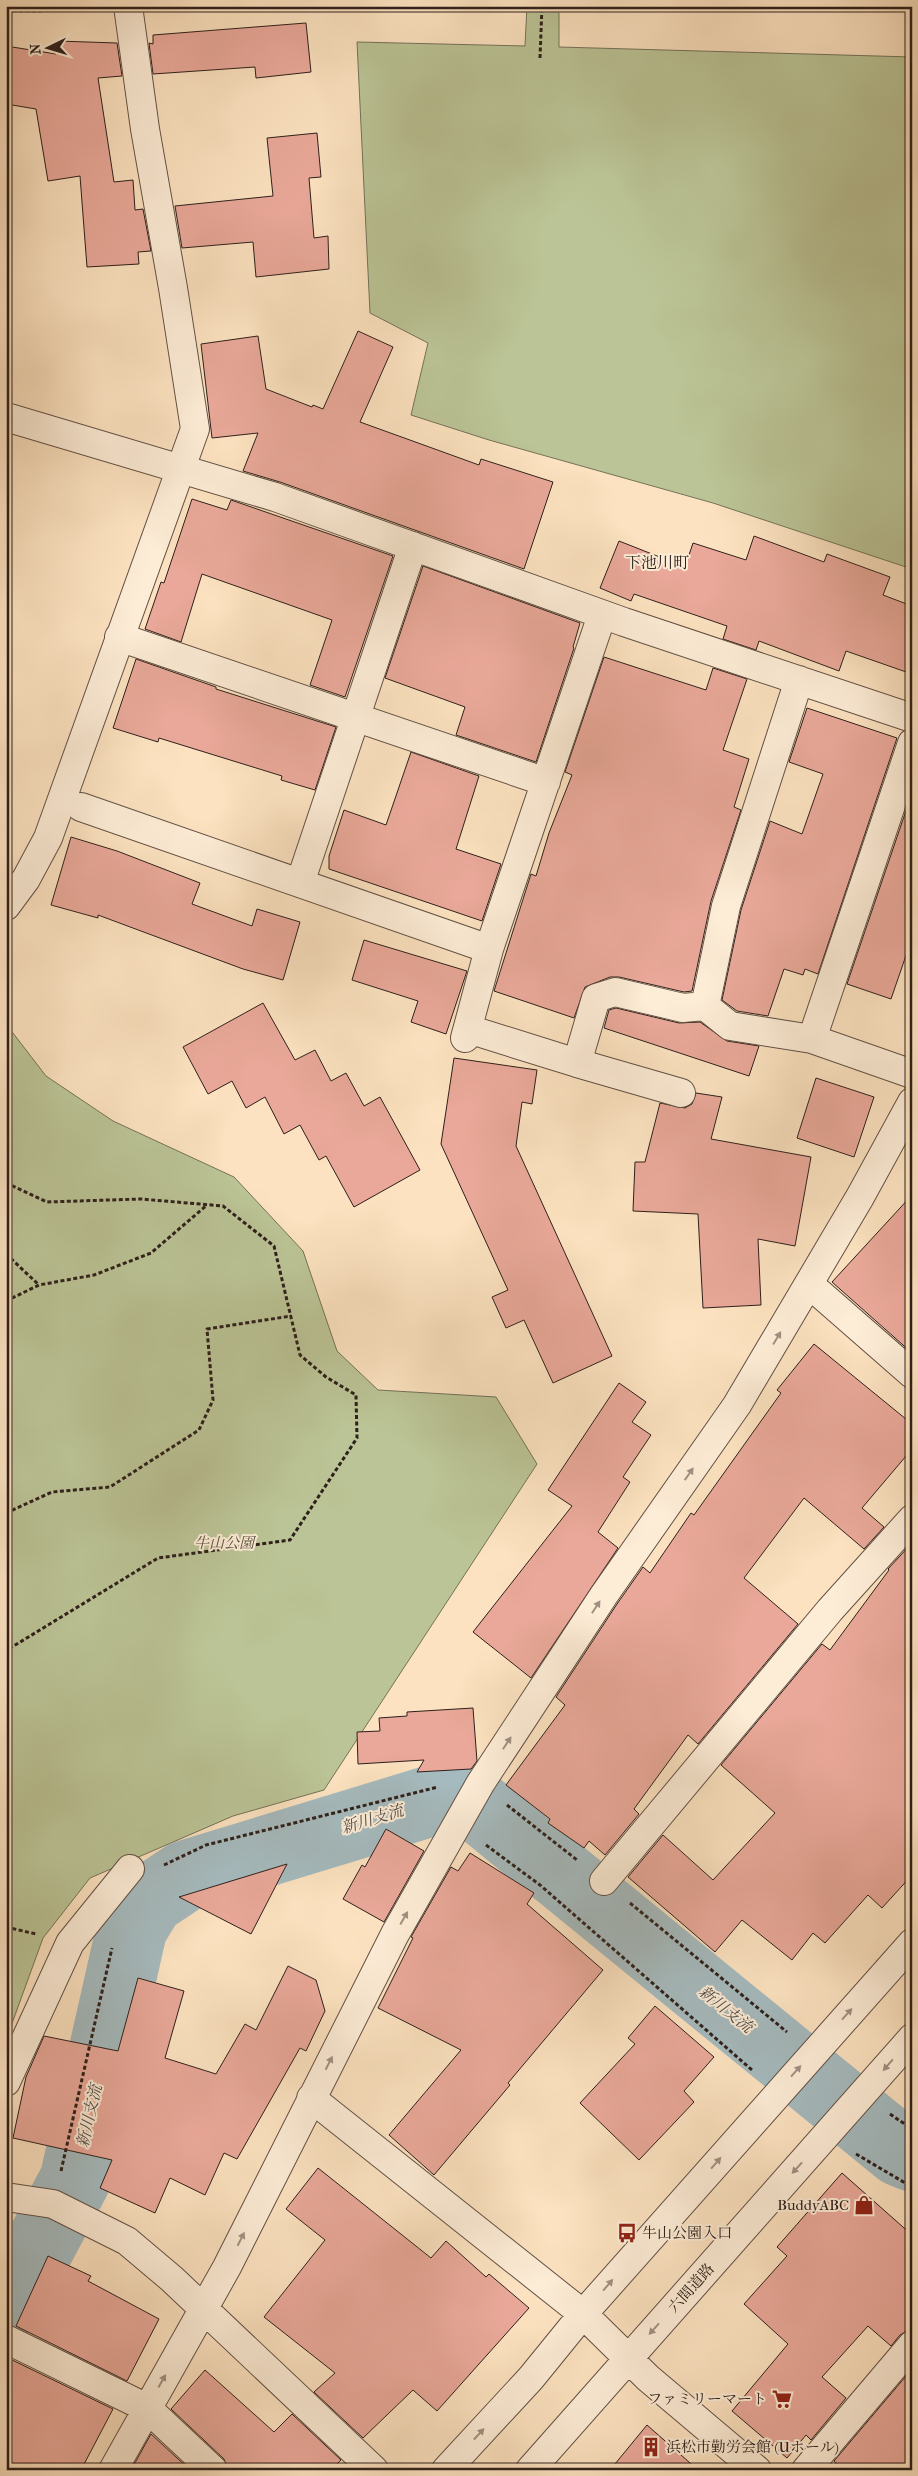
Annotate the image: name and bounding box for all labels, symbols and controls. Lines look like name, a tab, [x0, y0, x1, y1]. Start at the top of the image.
north arrow	[22, 22, 72, 72]
text: N	[27, 43, 44, 55]
district label: 下池川町	[625, 553, 689, 572]
one-way arrow	[772, 1331, 781, 1344]
one-way arrow	[684, 1467, 694, 1481]
park label: 牛山公園	[194, 1534, 257, 1552]
one-way arrow	[591, 1601, 601, 1614]
one-way arrow	[502, 1737, 511, 1750]
water label: 新川支流	[339, 1800, 408, 1837]
one-way arrow	[400, 1911, 408, 1926]
water label: 新川支流	[695, 1981, 759, 2038]
one-way arrow	[842, 2008, 853, 2021]
one-way arrow	[325, 2055, 333, 2070]
one-way arrow	[882, 2059, 894, 2071]
one-way arrow	[791, 2065, 802, 2078]
water label: 新川支流	[73, 2080, 106, 2149]
one-way arrow	[710, 2157, 721, 2170]
one-way arrow	[791, 2162, 803, 2174]
shop icon: BuddyABC	[853, 2194, 875, 2216]
place label: BuddyABC	[777, 2196, 849, 2214]
bus stop icon: 牛山公園入口	[616, 2222, 638, 2244]
place label: 牛山公園入口	[642, 2224, 732, 2242]
one-way arrow	[237, 2232, 245, 2246]
street label: 六間道路	[664, 2260, 718, 2316]
one-way arrow	[602, 2279, 614, 2291]
one-way arrow	[648, 2323, 660, 2335]
one-way arrow	[158, 2375, 167, 2388]
supermarket icon: ファミリーマート	[771, 2388, 793, 2410]
place label: ファミリーマート	[647, 2390, 767, 2408]
one-way arrow	[473, 2428, 485, 2440]
building icon: 浜松市勤労会館 (Uホール)	[640, 2436, 662, 2458]
place label: 浜松市勤労会館 (Uホール)	[666, 2438, 839, 2456]

